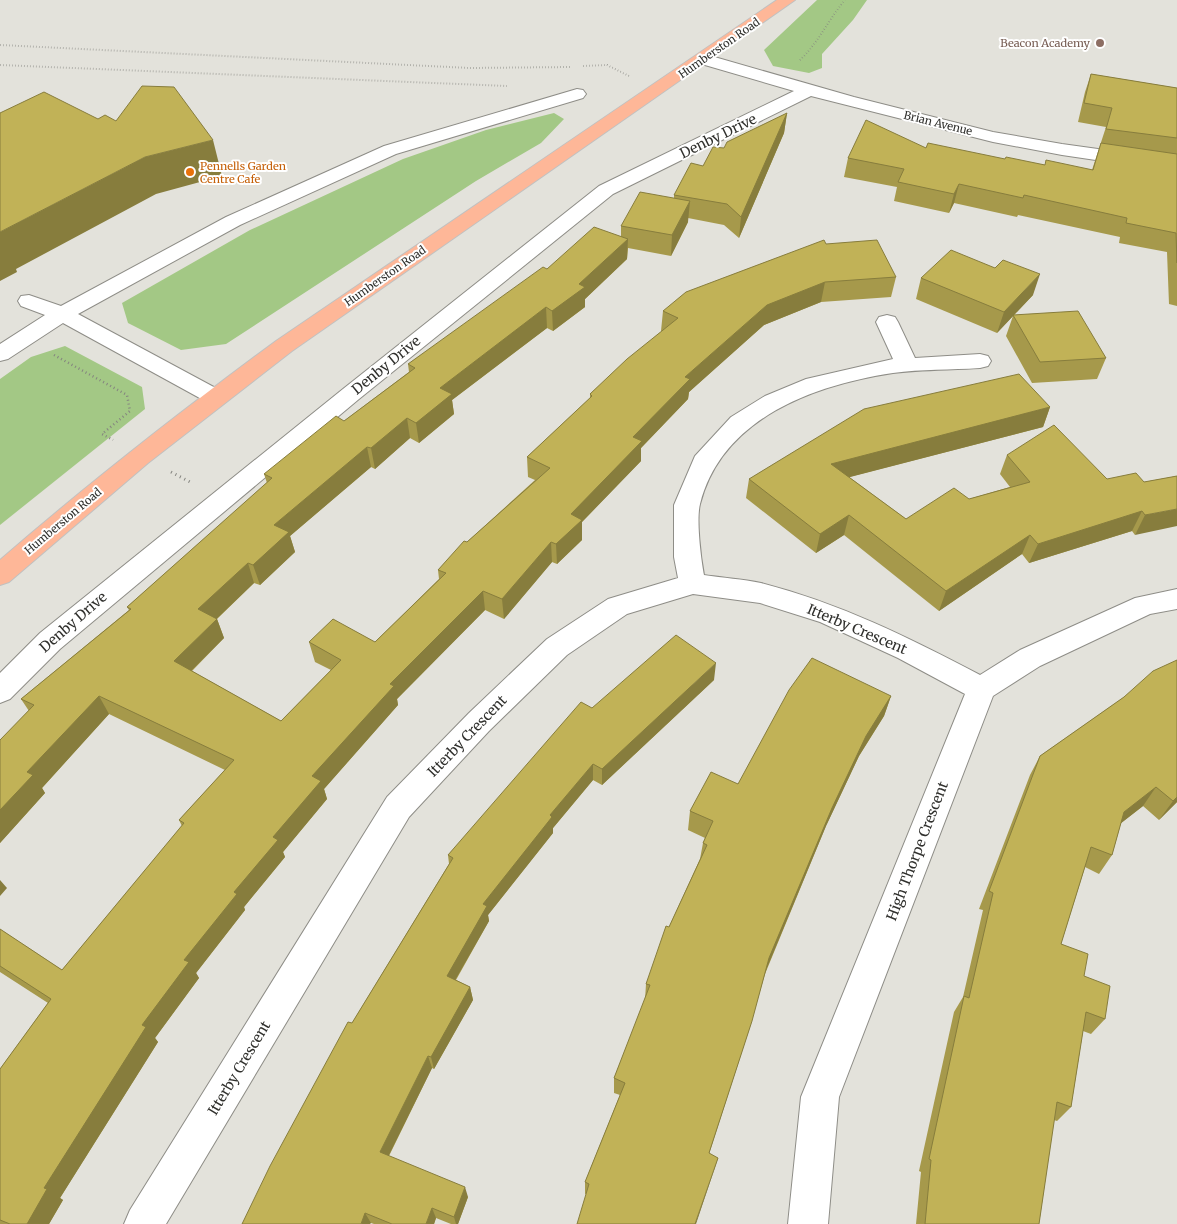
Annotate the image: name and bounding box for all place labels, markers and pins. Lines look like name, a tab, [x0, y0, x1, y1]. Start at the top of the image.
place label: Beacon Academy	[1000, 36, 1091, 50]
marker: Beacon Academy	[1094, 37, 1106, 49]
place label: Pennells Garden Centre Cafe	[200, 159, 287, 186]
marker: Pennells Garden Centre Cafe	[184, 166, 196, 178]

